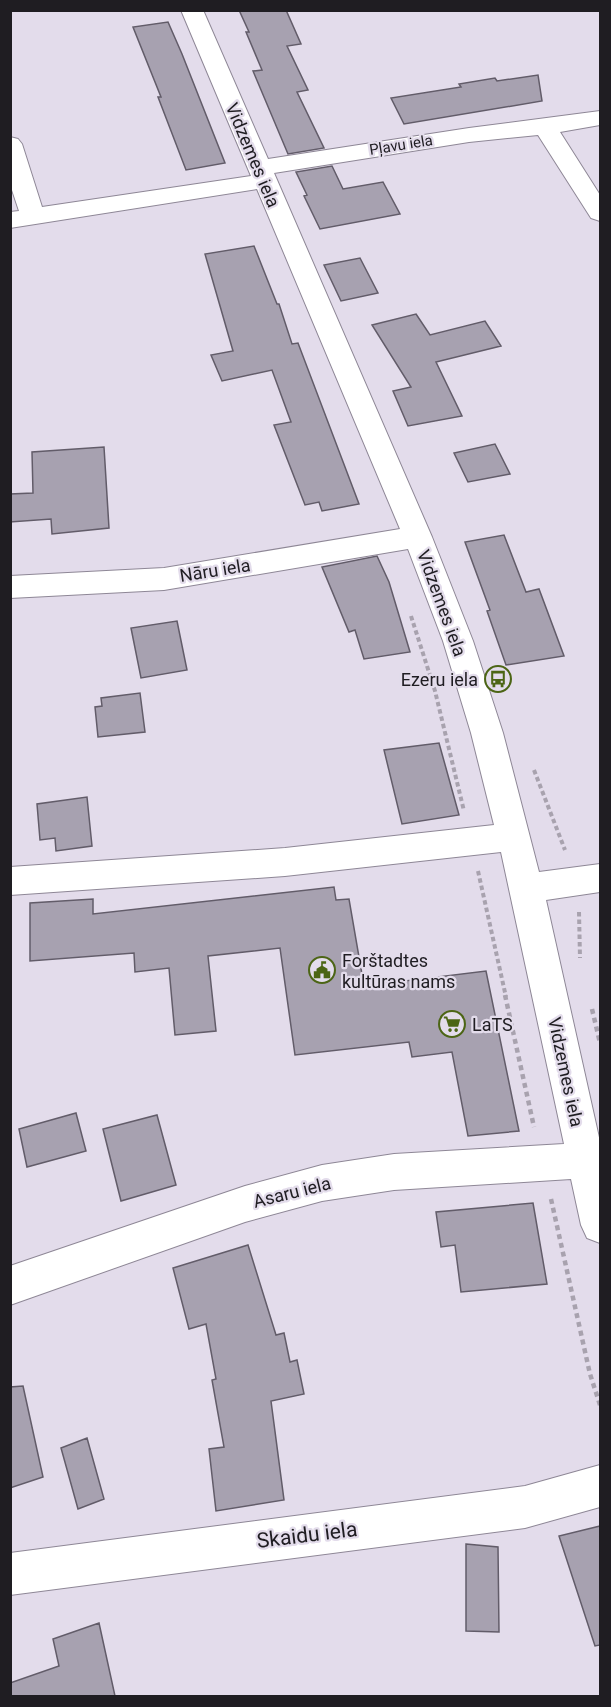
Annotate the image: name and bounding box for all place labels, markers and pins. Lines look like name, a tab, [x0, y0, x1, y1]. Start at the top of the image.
bus stop icon: Ezeru iela	[483, 664, 513, 694]
place label: Ezeru iela	[401, 669, 478, 690]
place label: Forštadtes kultūras nams	[342, 950, 455, 992]
public building icon: Forštadtes kultūras nams	[307, 955, 337, 985]
supermarket icon: LaTS	[437, 1009, 467, 1039]
place label: LaTS	[472, 1014, 513, 1035]

